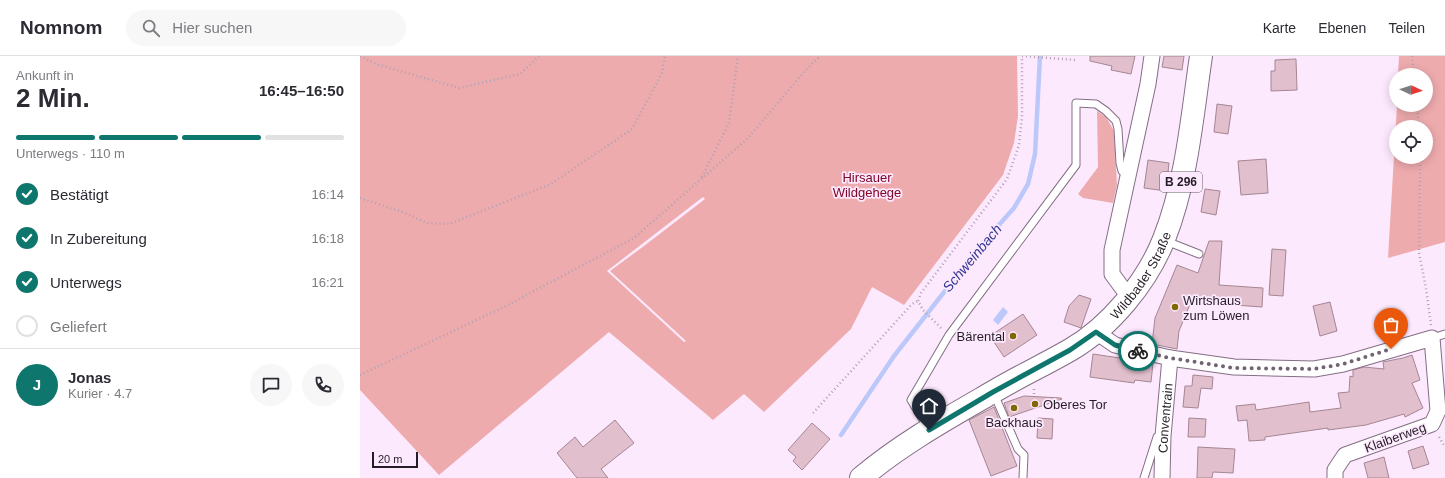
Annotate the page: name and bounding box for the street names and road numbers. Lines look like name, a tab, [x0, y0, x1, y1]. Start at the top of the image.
road number: B 296	[1160, 172, 1202, 192]
street label: Wildbader Straße	[1107, 230, 1174, 322]
street label: Conventrain	[1156, 383, 1176, 453]
street label: Klaiberweg	[1362, 419, 1428, 456]

